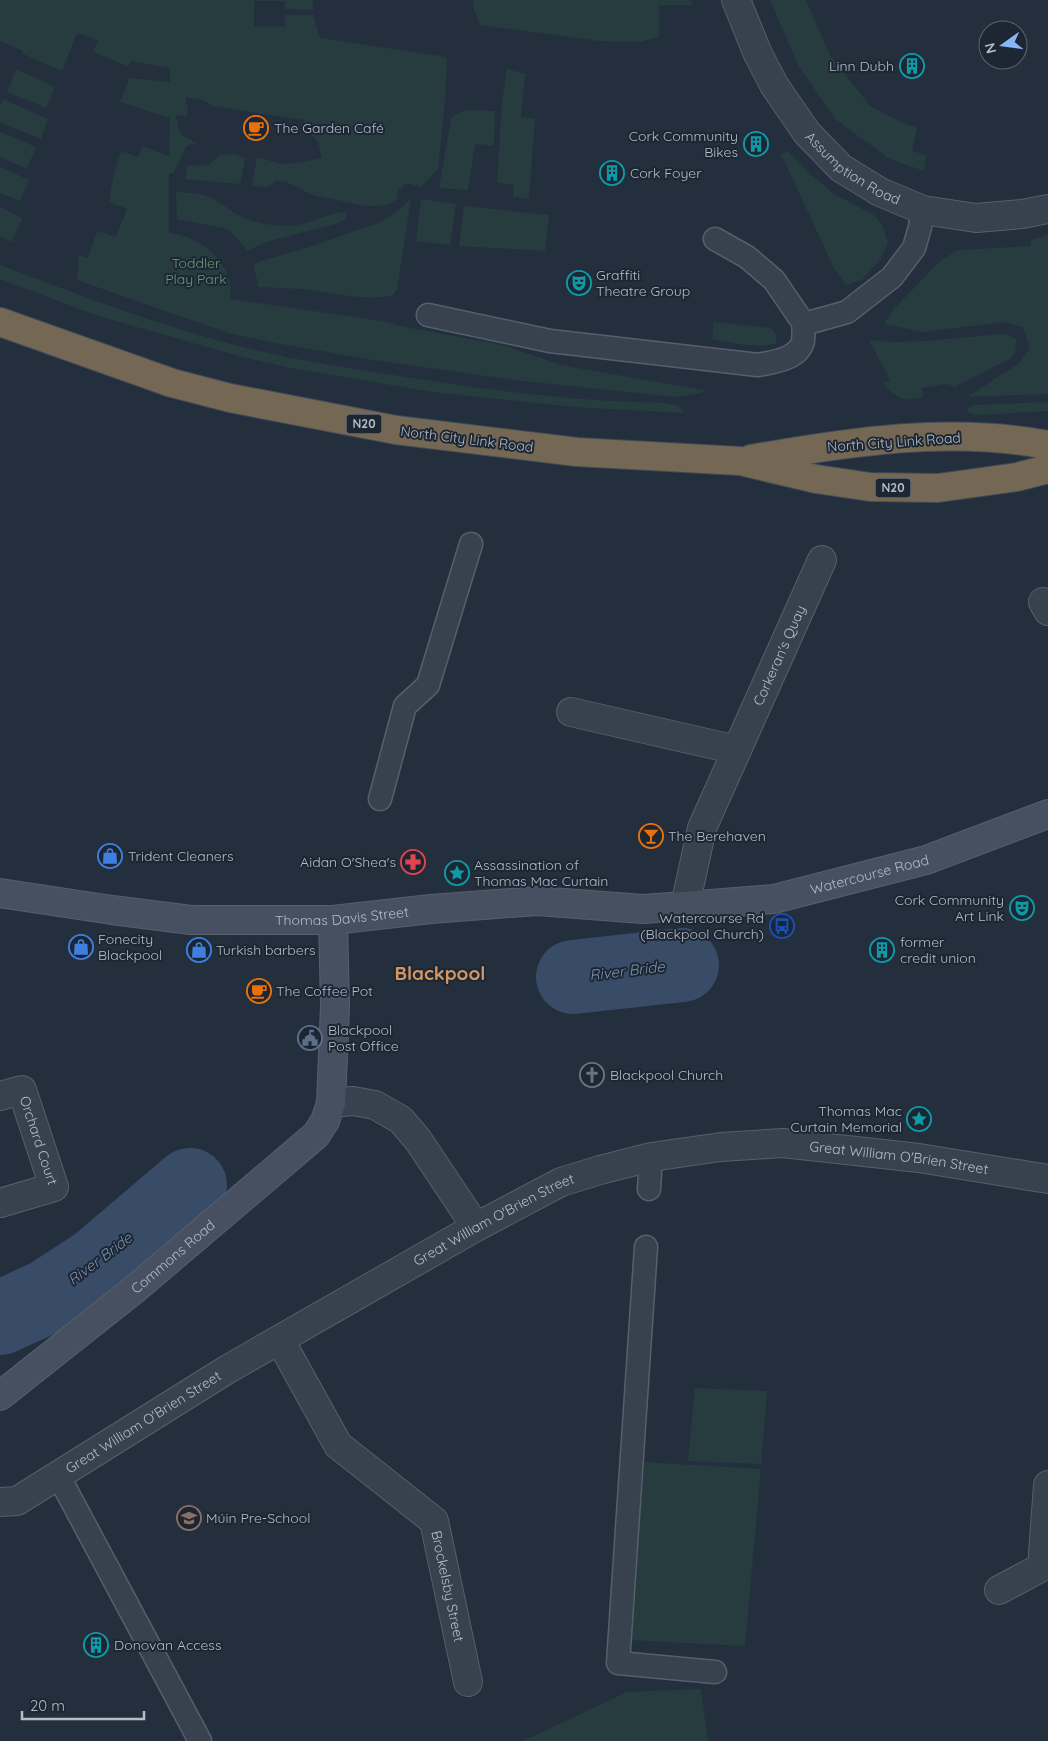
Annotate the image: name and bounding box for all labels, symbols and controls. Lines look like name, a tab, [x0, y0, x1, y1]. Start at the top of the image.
north arrow	[978, 20, 1028, 70]
text: N	[980, 41, 1000, 55]
building icon: Linn Dubh	[899, 53, 925, 79]
place label: Linn Dubh	[829, 57, 894, 75]
cafe icon: The Garden Café	[243, 115, 269, 141]
place label: The Garden Café	[274, 119, 384, 137]
place label: Cork Community Bikes	[629, 127, 738, 161]
street label: Assumption Road	[802, 128, 903, 208]
building icon: Cork Community Bikes	[743, 131, 769, 157]
building icon: Cork Foyer	[599, 160, 625, 186]
place label: Cork Foyer	[630, 164, 702, 182]
park label: Toddler Play Park	[165, 254, 227, 288]
place label: Graffiti Theatre Group	[596, 266, 690, 300]
theatre icon: Graffiti Theatre Group	[566, 270, 592, 296]
road number: N20	[346, 414, 382, 434]
street label: North City Link Road	[399, 422, 535, 456]
street label: North City Link Road	[827, 428, 961, 456]
road number: N20	[876, 478, 910, 498]
street label: Corkeran's Quay	[749, 602, 810, 708]
bar icon: The Berehaven	[638, 823, 664, 849]
place label: The Berehaven	[668, 827, 766, 845]
shop icon: Trident Cleaners	[97, 843, 123, 869]
place label: Trident Cleaners	[128, 847, 234, 865]
pharmacy icon: Aidan O'Shea's	[400, 849, 426, 875]
street label: Watercourse Road	[808, 851, 931, 898]
place label: Aidan O'Shea's	[300, 853, 396, 871]
place label: Assassination of Thomas Mac Curtain	[474, 856, 608, 890]
place icon: Assassination of Thomas Mac Curtain	[444, 860, 470, 886]
place label: Cork Community Art Link	[895, 891, 1004, 925]
theatre icon: Cork Community Art Link	[1009, 895, 1035, 921]
street label: Thomas Davis Street	[275, 903, 410, 929]
place label: Watercourse Rd (Blackpool Church)	[640, 909, 764, 943]
bus stop icon: Watercourse Rd (Blackpool Church)	[769, 913, 795, 939]
place label: Fonecity Blackpool	[98, 930, 162, 964]
place label: former credit union	[900, 933, 976, 967]
shop icon: Fonecity Blackpool	[68, 934, 94, 960]
shop icon: Turkish barbers	[186, 937, 212, 963]
building icon: former credit union	[869, 937, 895, 963]
place label: Turkish barbers	[216, 941, 316, 959]
water label: River Bride	[588, 956, 666, 985]
district label: Blackpool	[395, 961, 485, 985]
cafe icon: The Coffee Pot	[246, 978, 272, 1004]
place label: The Coffee Pot	[276, 982, 373, 1000]
place label: Blackpool Post Office	[328, 1021, 399, 1055]
public building icon: Blackpool Post Office	[297, 1025, 323, 1051]
church icon: Blackpool Church	[579, 1062, 605, 1088]
place label: Blackpool Church	[610, 1066, 723, 1084]
street label: Orchard Court	[16, 1094, 62, 1188]
place label: Thomas Mac Curtain Memorial	[791, 1102, 902, 1136]
place icon: Thomas Mac Curtain Memorial	[906, 1106, 932, 1132]
street label: Great William O'Brien Street	[809, 1137, 990, 1178]
street label: Great William O'Brien Street	[410, 1169, 576, 1270]
street label: Commons Road	[127, 1216, 219, 1298]
water label: River Bride	[64, 1228, 136, 1289]
street label: Great William O'Brien Street	[62, 1366, 225, 1477]
school or university icon: Múin Pre-School	[176, 1505, 202, 1531]
place label: Múin Pre-School	[206, 1509, 310, 1527]
street label: Brockelsby Street	[427, 1529, 468, 1644]
building icon: Donovan Access	[83, 1632, 109, 1658]
place label: Donovan Access	[114, 1636, 222, 1654]
scale bar	[22, 1688, 145, 1720]
text: 20 m	[30, 1696, 65, 1715]

